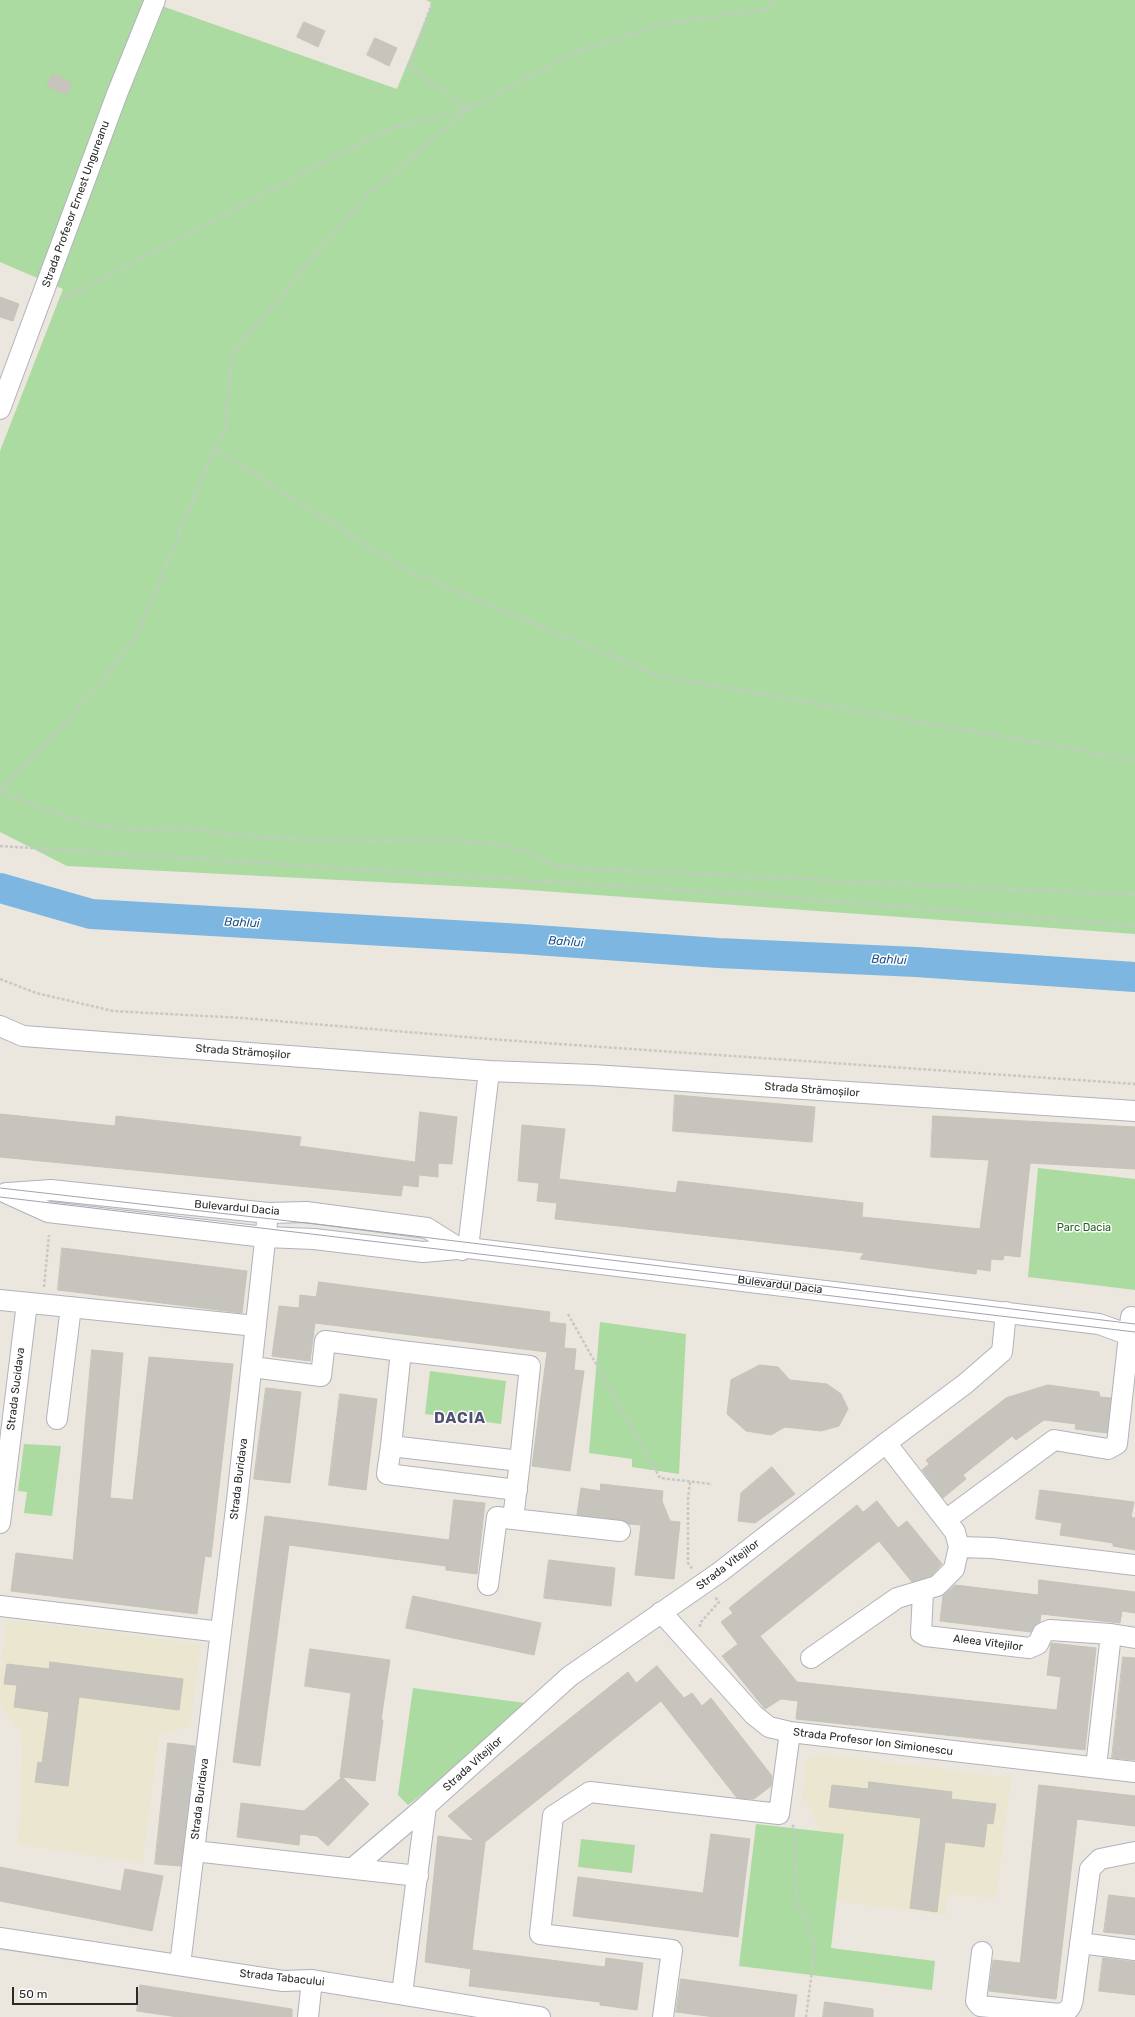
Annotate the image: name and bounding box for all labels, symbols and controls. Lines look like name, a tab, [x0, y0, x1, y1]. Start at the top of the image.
street label: Strada Profesor Ernest Ungureanu	[40, 119, 112, 289]
water label: Bahlui	[224, 915, 260, 931]
water label: Bahlui	[548, 934, 584, 950]
water label: Bahlui	[871, 952, 907, 968]
street label: Strada Strămoșilor	[195, 1042, 291, 1062]
street label: Strada Strămoșilor	[764, 1080, 860, 1100]
street label: Bulevardul Dacia	[194, 1198, 280, 1218]
park label: Parc Dacia	[1057, 1221, 1111, 1235]
street label: Bulevardul Dacia	[737, 1273, 823, 1297]
street label: Strada Sucidava	[4, 1347, 28, 1431]
district label: DACIA	[434, 1410, 486, 1428]
street label: Strada Buridava	[227, 1438, 251, 1520]
street label: Strada Vitejilor	[694, 1537, 762, 1593]
street label: Aleea Vitejilor	[952, 1632, 1024, 1654]
street label: Strada Profesor Ion Simionescu	[792, 1726, 954, 1758]
street label: Strada Vitejilor	[441, 1734, 505, 1794]
street label: Strada Buridava	[188, 1758, 212, 1840]
street label: Strada Tabacului	[239, 1967, 325, 1989]
scale bar	[14, 1979, 140, 2005]
text: 50 m	[19, 1987, 47, 2001]

